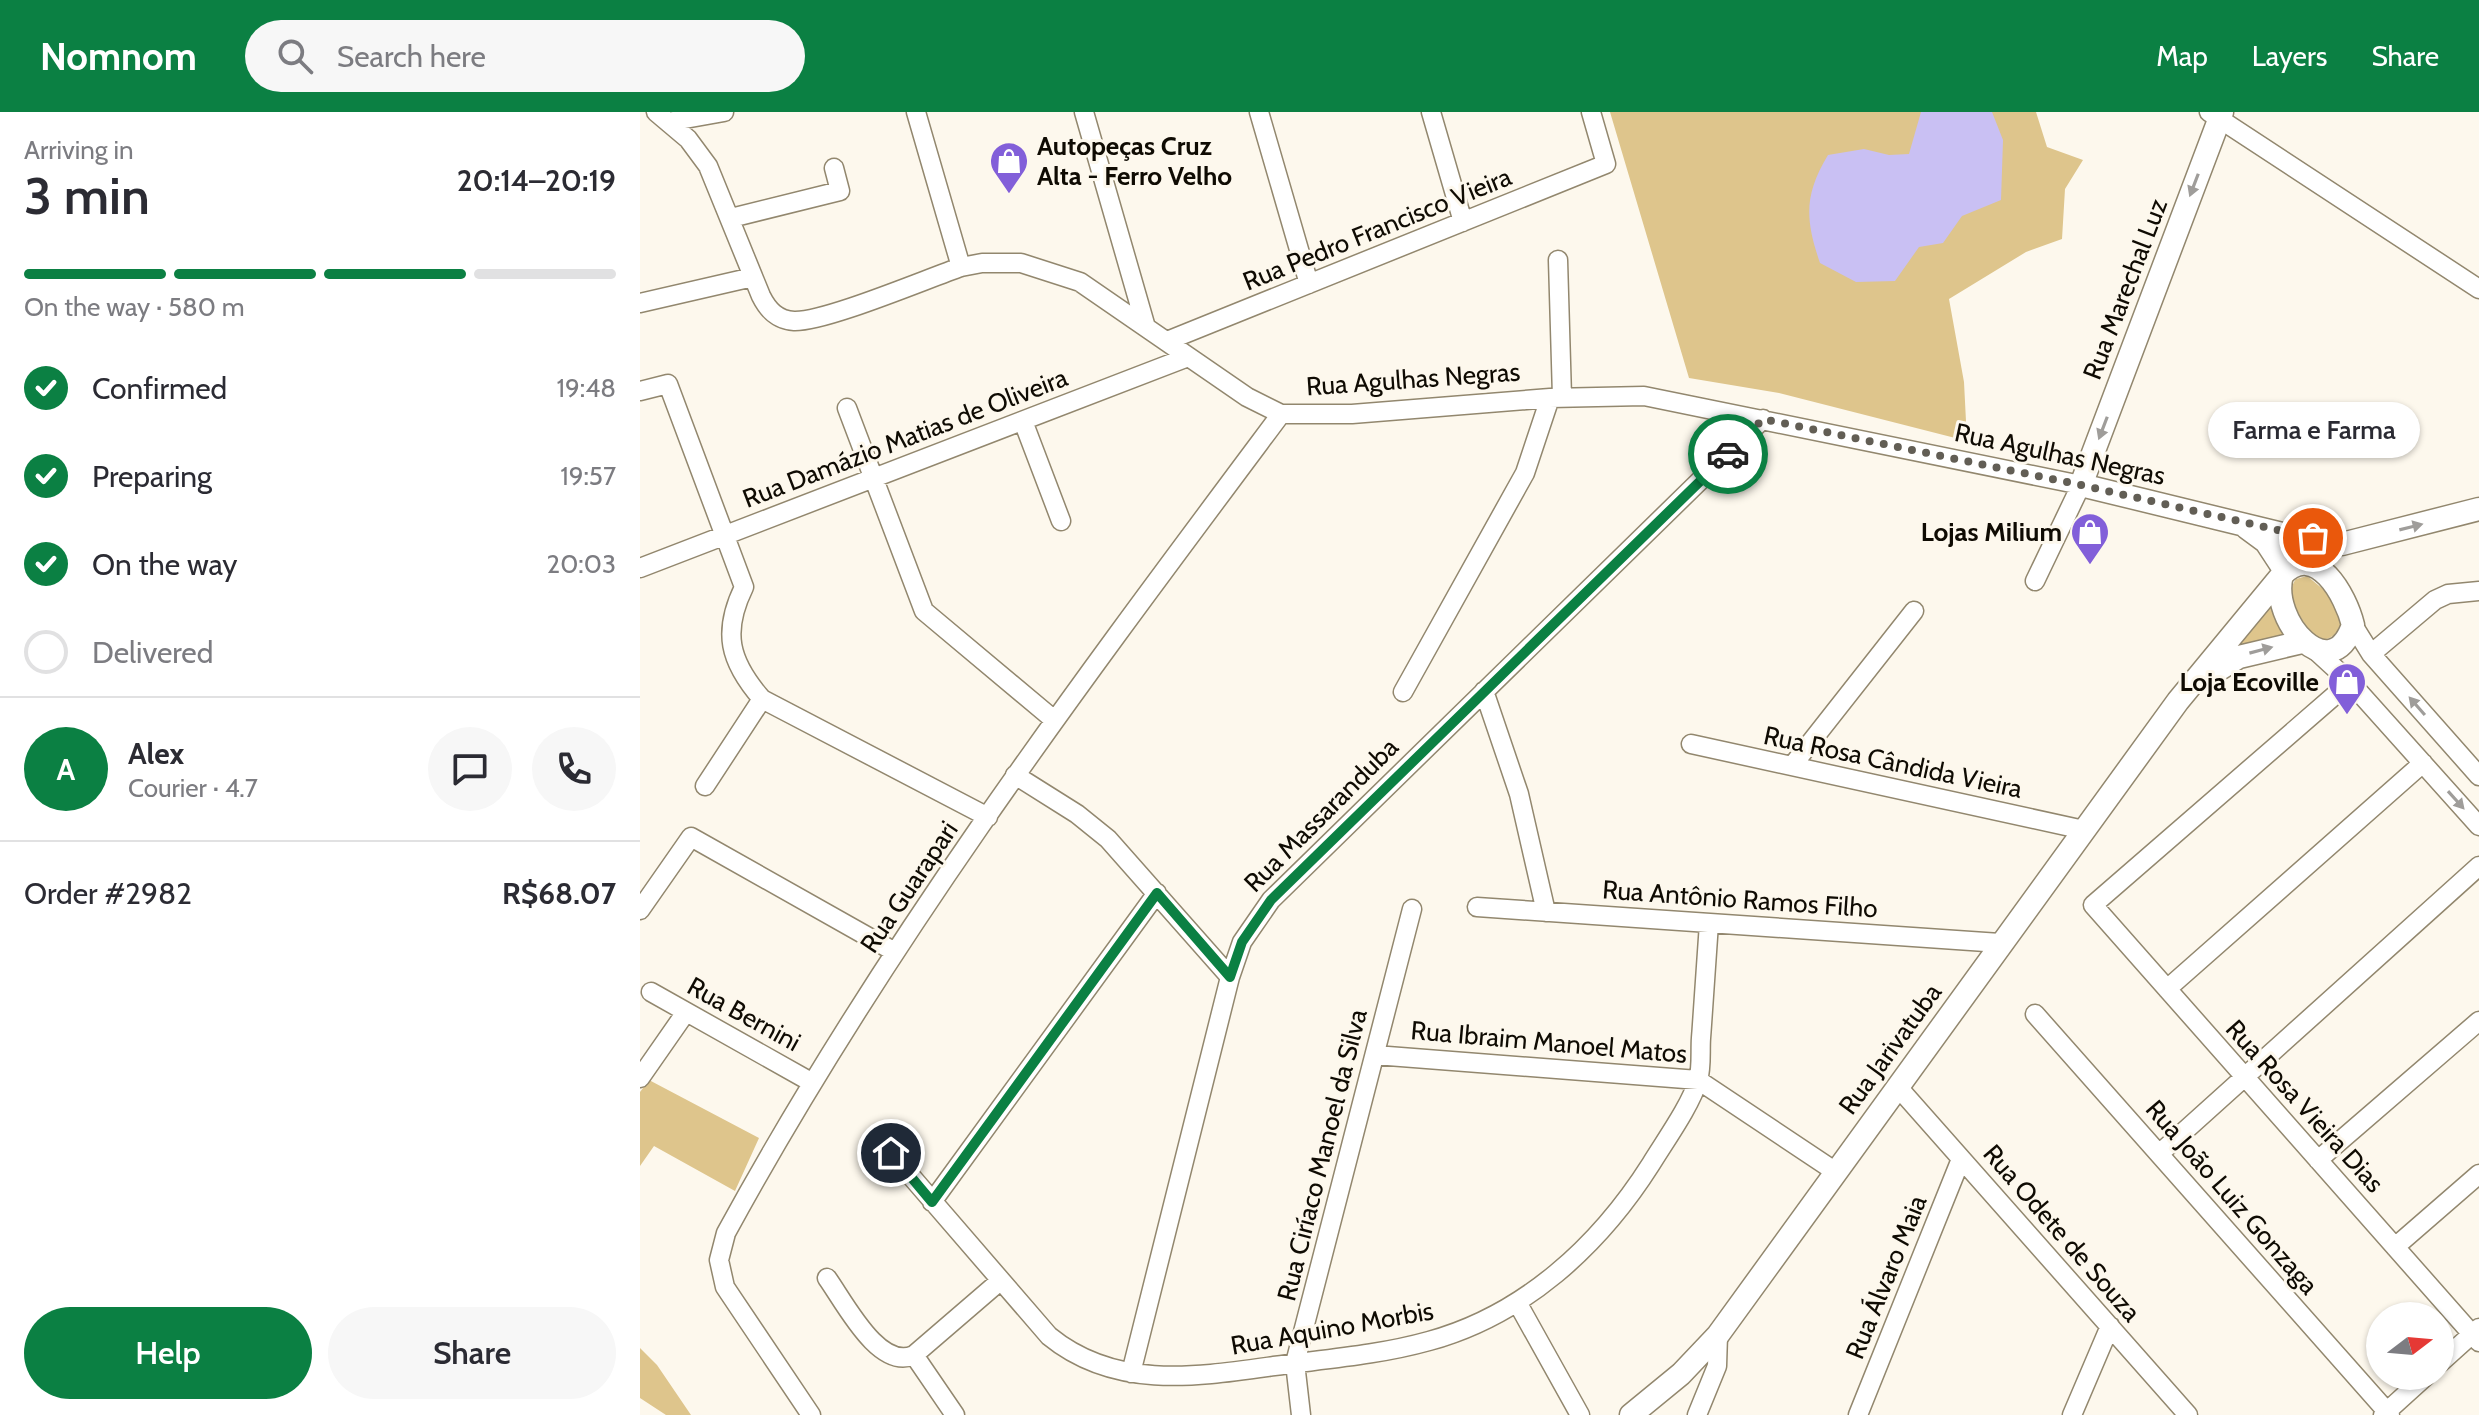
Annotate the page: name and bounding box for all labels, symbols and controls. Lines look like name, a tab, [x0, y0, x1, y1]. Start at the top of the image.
search box	[245, 20, 805, 92]
text: Nomnom	[40, 33, 197, 80]
icon: search	[273, 34, 317, 78]
text: Search here	[337, 38, 486, 75]
text: Map	[2156, 39, 2208, 73]
text: Layers	[2252, 39, 2327, 73]
text: Share	[2371, 39, 2439, 73]
place label: Autopeças Cruz Alta - Ferro Velho	[1037, 130, 1232, 192]
text: Arriving in	[24, 134, 134, 166]
shop icon: Autopeças Cruz Alta - Ferro Velho	[988, 140, 1030, 195]
street label: Rua Pedro Francisco Vieira	[1238, 160, 1516, 298]
text: 20:14–20:19	[457, 162, 616, 199]
text: 3 min	[24, 164, 150, 227]
one-way arrow	[2187, 173, 2200, 197]
street label: Rua Marechal Luz	[2076, 194, 2174, 384]
text: On the way · 580 m	[24, 291, 245, 323]
street label: Rua Agulhas Negras	[1305, 356, 1521, 402]
street label: Rua Damázio Matias de Oliveira	[738, 361, 1072, 515]
icon: check	[24, 366, 68, 410]
text: Confirmed	[92, 370, 227, 407]
text: 19:48	[557, 372, 616, 404]
callout: Farma e Farma	[2207, 402, 2419, 458]
courier	[1688, 414, 1768, 494]
text: Farma e Farma	[2232, 414, 2396, 446]
street label: Rua Agulhas Negras	[1952, 416, 2168, 492]
one-way arrow	[2096, 416, 2109, 440]
icon: car	[1706, 432, 1750, 476]
icon: check	[24, 454, 68, 498]
text: Preparing	[92, 458, 212, 495]
text: 19:57	[560, 460, 616, 492]
pin	[2279, 504, 2347, 572]
shop icon: Lojas Milium	[2069, 511, 2111, 566]
place label: Lojas Milium	[1921, 516, 2062, 548]
icon: bag	[2291, 516, 2335, 560]
one-way arrow	[2398, 520, 2423, 532]
icon: check	[24, 542, 68, 586]
text: On the way	[92, 546, 237, 583]
text: 20:03	[547, 548, 616, 580]
text: Delivered	[92, 634, 213, 671]
one-way arrow	[2248, 644, 2273, 656]
shop icon: Loja Ecoville	[2326, 661, 2368, 716]
place label: Loja Ecoville	[2179, 666, 2319, 698]
one-way arrow	[2409, 696, 2426, 716]
street label: Rua Rosa Cândida Vieira	[1761, 719, 2026, 805]
button: chat	[428, 727, 512, 811]
button: phone	[532, 727, 616, 811]
street label: Rua Massaranduba	[1237, 731, 1405, 899]
text: Alex	[128, 735, 184, 772]
text: A	[57, 751, 75, 788]
text: Courier · 4.7	[128, 772, 258, 804]
one-way arrow	[2447, 790, 2464, 810]
street label: Rua Guarapari	[853, 815, 965, 959]
street label: Rua Antônio Ramos Filho	[1601, 873, 1879, 925]
text: Order #2982	[24, 875, 192, 912]
text: R$68.07	[502, 875, 616, 912]
street label: Rua Bernini	[682, 970, 806, 1058]
street label: Rua Jarivatuba	[1832, 977, 1949, 1121]
street label: Rua Ciríaco Manoel da Silva	[1270, 1005, 1374, 1304]
street label: Rua Rosa Vieira Dias	[2219, 1013, 2391, 1199]
street label: Rua Ibraim Manoel Matos	[1409, 1014, 1689, 1070]
street label: Rua João Luiz Gonzaga	[2139, 1093, 2325, 1301]
pin	[857, 1119, 925, 1187]
icon: home	[869, 1131, 913, 1175]
street label: Rua Odete de Souza	[1976, 1138, 2148, 1328]
street label: Rua Álvaro Maia	[1839, 1190, 1934, 1364]
street label: Rua Aquino Morbis	[1228, 1294, 1436, 1362]
north arrow	[2366, 1302, 2454, 1390]
map controls	[2366, 1302, 2454, 1390]
button: Help	[24, 1307, 312, 1399]
button: Share	[328, 1307, 616, 1399]

